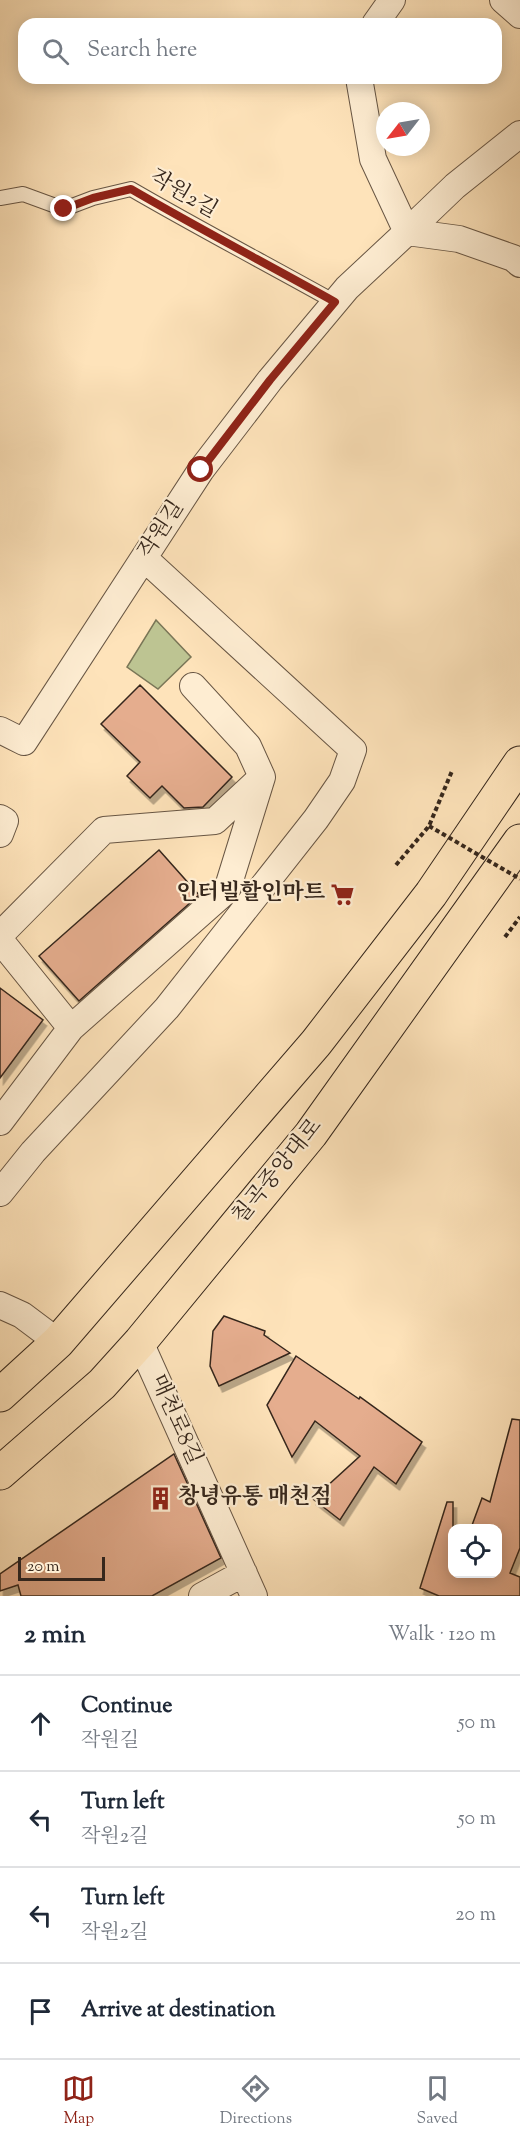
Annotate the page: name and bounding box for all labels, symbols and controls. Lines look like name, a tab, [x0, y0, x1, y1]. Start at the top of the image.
search box	[18, 18, 502, 84]
icon: search	[39, 35, 72, 68]
text: Search here	[87, 35, 197, 67]
north arrow	[376, 102, 430, 156]
street label: 작원2길	[143, 163, 223, 227]
route end	[50, 195, 76, 221]
route start	[187, 456, 213, 482]
street label: 작원길	[131, 495, 193, 565]
place label: 인터빌할인마트	[176, 878, 326, 910]
supermarket icon: 인터빌할인마트	[330, 881, 356, 907]
street label: 칠곡중앙대로	[225, 1112, 331, 1232]
street label: 매천로8길	[141, 1370, 209, 1470]
place label: 창녕유통 매천점	[178, 1482, 331, 1514]
building icon: 창녕유통 매천점	[147, 1485, 173, 1511]
map controls	[448, 1524, 502, 1578]
button: locate	[448, 1524, 502, 1578]
scale bar	[18, 1554, 105, 1582]
text: 20 m	[27, 1556, 60, 1579]
text: 2 min	[24, 1617, 86, 1654]
text: Walk · 120 m	[388, 1621, 496, 1650]
text: Continue	[81, 1691, 172, 1723]
icon: ahead	[24, 1707, 57, 1740]
text: 50 m	[458, 1709, 496, 1738]
text: 작원길	[81, 1727, 139, 1756]
text: Turn left	[81, 1787, 164, 1819]
icon: left	[24, 1803, 57, 1836]
text: 50 m	[458, 1805, 496, 1834]
text: 작원2길	[81, 1823, 148, 1852]
text: Turn left	[81, 1883, 164, 1915]
icon: left	[24, 1899, 57, 1932]
text: 20 m	[455, 1901, 496, 1930]
text: 작원2길	[81, 1919, 148, 1948]
icon: arrive	[24, 1995, 57, 2028]
text: Arrive at destination	[81, 1995, 276, 2027]
tab: Map	[62, 2072, 95, 2131]
tab: Directions	[220, 2072, 292, 2131]
tab: Saved	[417, 2072, 458, 2131]

